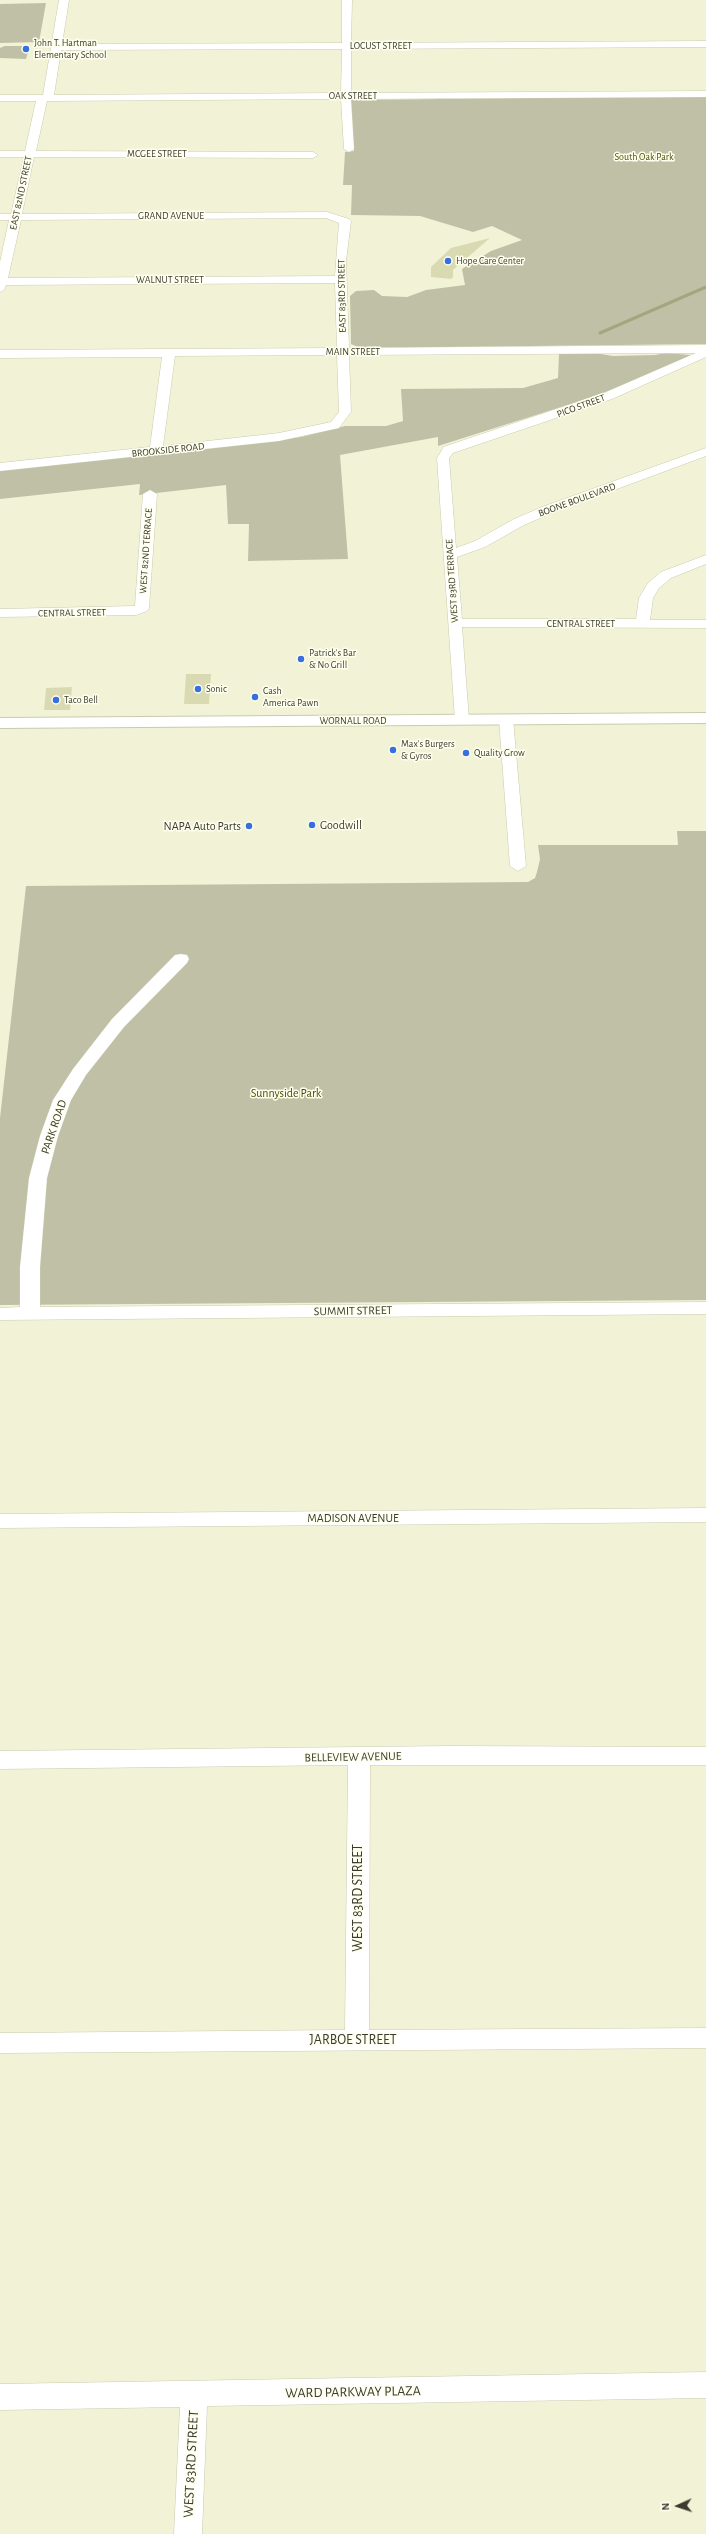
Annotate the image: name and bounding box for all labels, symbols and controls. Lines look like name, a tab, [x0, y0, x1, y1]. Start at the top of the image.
place label: John T. Hartman Elementary School	[34, 37, 106, 60]
street label: LOCUST STREET	[350, 40, 412, 52]
marker: John T. Hartman Elementary School	[21, 44, 31, 54]
street label: OAK STREET	[329, 90, 377, 102]
street label: MCGEE STREET	[127, 148, 187, 160]
park label: South Oak Park	[614, 151, 674, 163]
street label: EAST 82ND STREET	[7, 155, 35, 231]
street label: GRAND AVENUE	[138, 210, 204, 222]
place label: Hope Care Center	[456, 255, 524, 267]
marker: Hope Care Center	[443, 256, 453, 266]
street label: EAST 83RD STREET	[335, 259, 349, 333]
street label: WALNUT STREET	[136, 274, 204, 286]
street label: MAIN STREET	[326, 346, 380, 358]
street label: PICO STREET	[555, 392, 607, 420]
street label: BROOKSIDE ROAD	[131, 440, 205, 460]
street label: BOONE BOULEVARD	[537, 480, 617, 520]
street label: WEST 82ND TERRACE	[137, 508, 155, 594]
street label: WEST 83RD TERRACE	[443, 539, 461, 623]
street label: CENTRAL STREET	[38, 606, 106, 620]
street label: CENTRAL STREET	[547, 618, 615, 630]
place label: Patrick's Bar & No Grill	[309, 647, 356, 670]
marker: Patrick's Bar & No Grill	[296, 654, 306, 664]
place label: Sonic	[206, 683, 227, 695]
marker: Sonic	[193, 684, 203, 694]
place label: Cash America Pawn	[263, 685, 318, 708]
marker: Cash America Pawn	[250, 692, 260, 702]
place label: Taco Bell	[64, 694, 98, 706]
marker: Taco Bell	[51, 695, 61, 705]
street label: WORNALL ROAD	[319, 715, 387, 727]
place label: Max's Burgers & Gyros	[401, 738, 455, 762]
marker: Max's Burgers & Gyros	[388, 745, 398, 755]
place label: Quality Grow	[474, 747, 525, 759]
marker: Quality Grow	[461, 748, 471, 758]
place label: Goodwill	[320, 818, 362, 832]
place label: NAPA Auto Parts	[163, 819, 241, 833]
marker: Goodwill	[307, 820, 317, 830]
marker: NAPA Auto Parts	[244, 821, 254, 831]
park label: Sunnyside Park	[251, 1086, 321, 1100]
street label: PARK ROAD	[38, 1098, 70, 1156]
street label: SUMMIT STREET	[314, 1303, 392, 1319]
street label: MADISON AVENUE	[307, 1511, 399, 1525]
street label: BELLEVIEW AVENUE	[304, 1749, 402, 1765]
street label: WEST 83RD STREET	[350, 1844, 366, 1952]
street label: JARBOE STREET	[309, 2032, 397, 2048]
street label: WARD PARKWAY PLAZA	[285, 2382, 421, 2402]
street label: WEST 83RD STREET	[180, 2410, 202, 2518]
north arrow	[658, 2486, 698, 2526]
text: N	[660, 2503, 671, 2511]

